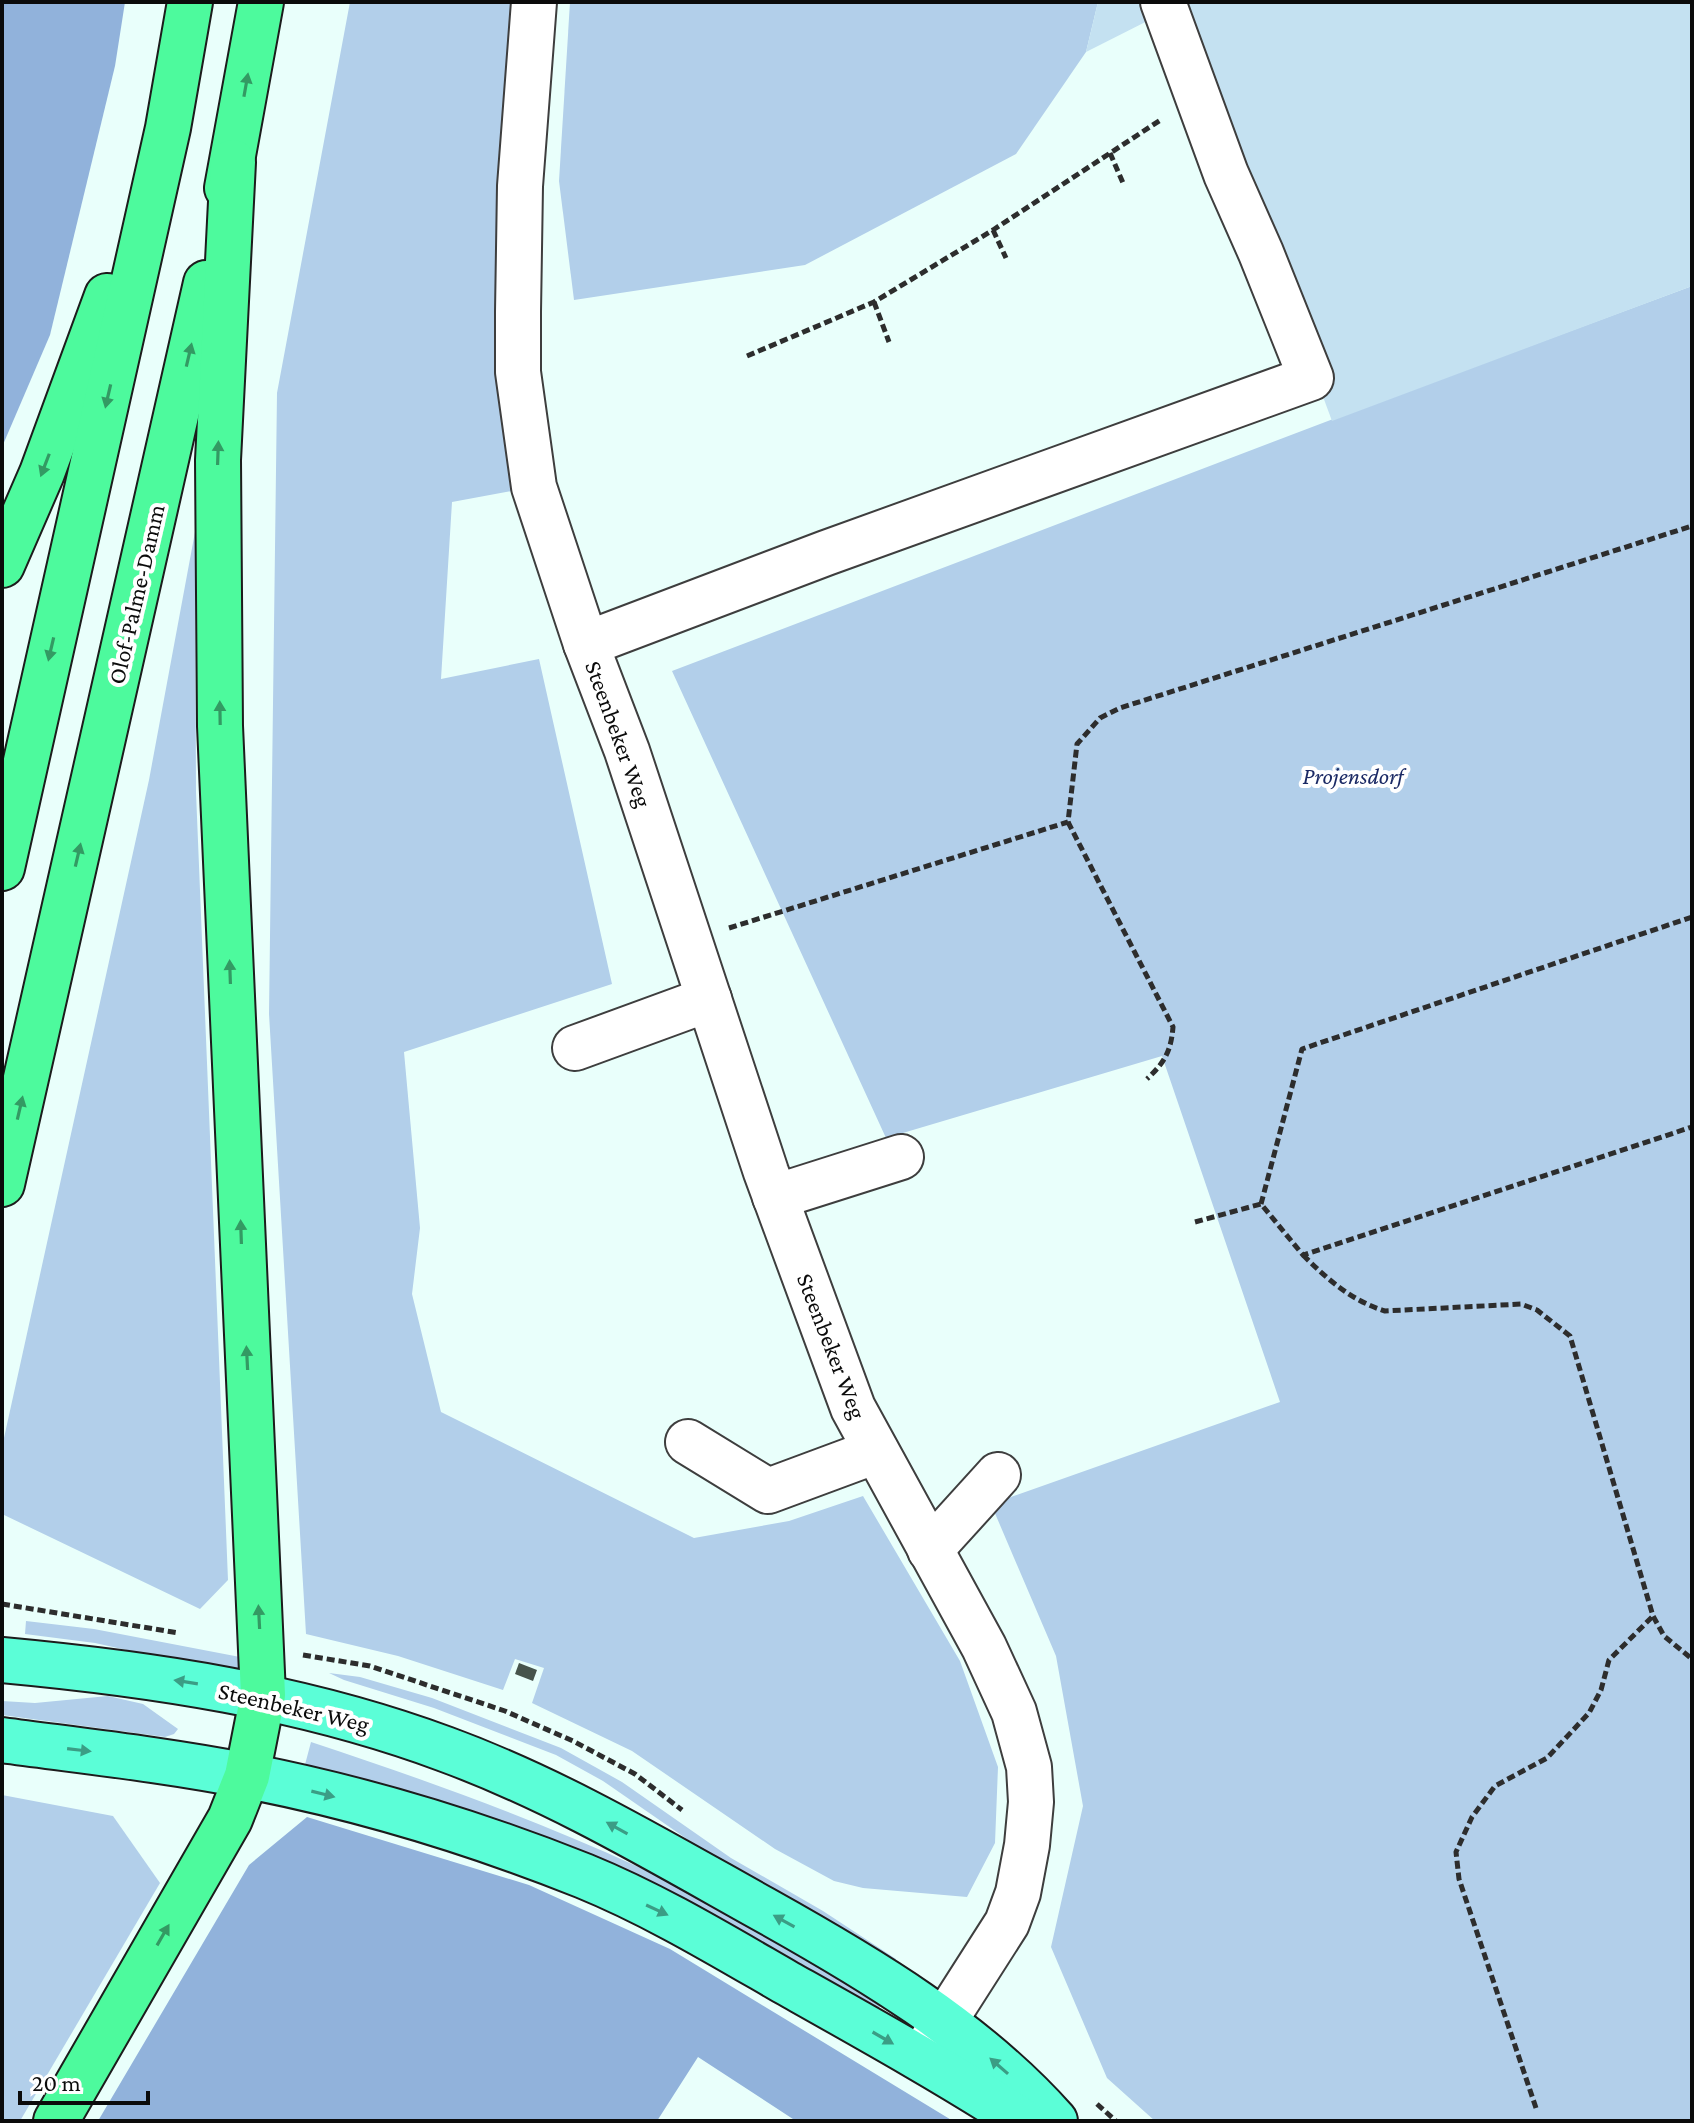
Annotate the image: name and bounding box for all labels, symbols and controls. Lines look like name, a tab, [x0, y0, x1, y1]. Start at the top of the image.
one-way arrow	[241, 72, 253, 97]
one-way arrow	[183, 343, 196, 368]
one-way arrow	[101, 383, 114, 408]
one-way arrow	[212, 440, 225, 465]
one-way arrow	[38, 453, 51, 477]
street label: Olof-Palme-Damm	[102, 501, 170, 687]
one-way arrow	[44, 637, 57, 662]
street label: Steenbeker Weg	[580, 657, 658, 811]
one-way arrow	[214, 700, 226, 725]
park label: Projensdorf	[1303, 762, 1407, 790]
one-way arrow	[72, 842, 85, 867]
one-way arrow	[224, 959, 237, 985]
one-way arrow	[14, 1096, 27, 1121]
one-way arrow	[235, 1219, 248, 1244]
street label: Steenbeker Weg	[792, 1269, 872, 1423]
one-way arrow	[240, 1345, 253, 1370]
one-way arrow	[253, 1604, 266, 1629]
one-way arrow	[173, 1676, 198, 1688]
street label: Steenbeker Weg	[216, 1677, 372, 1738]
one-way arrow	[67, 1744, 92, 1757]
one-way arrow	[311, 1788, 336, 1800]
one-way arrow	[606, 1821, 628, 1835]
one-way arrow	[645, 1903, 668, 1917]
one-way arrow	[773, 1914, 795, 1928]
one-way arrow	[156, 1924, 170, 1946]
one-way arrow	[872, 2031, 895, 2044]
scale bar	[20, 2055, 148, 2105]
one-way arrow	[990, 2058, 1010, 2075]
text: 20 m	[32, 2069, 81, 2096]

